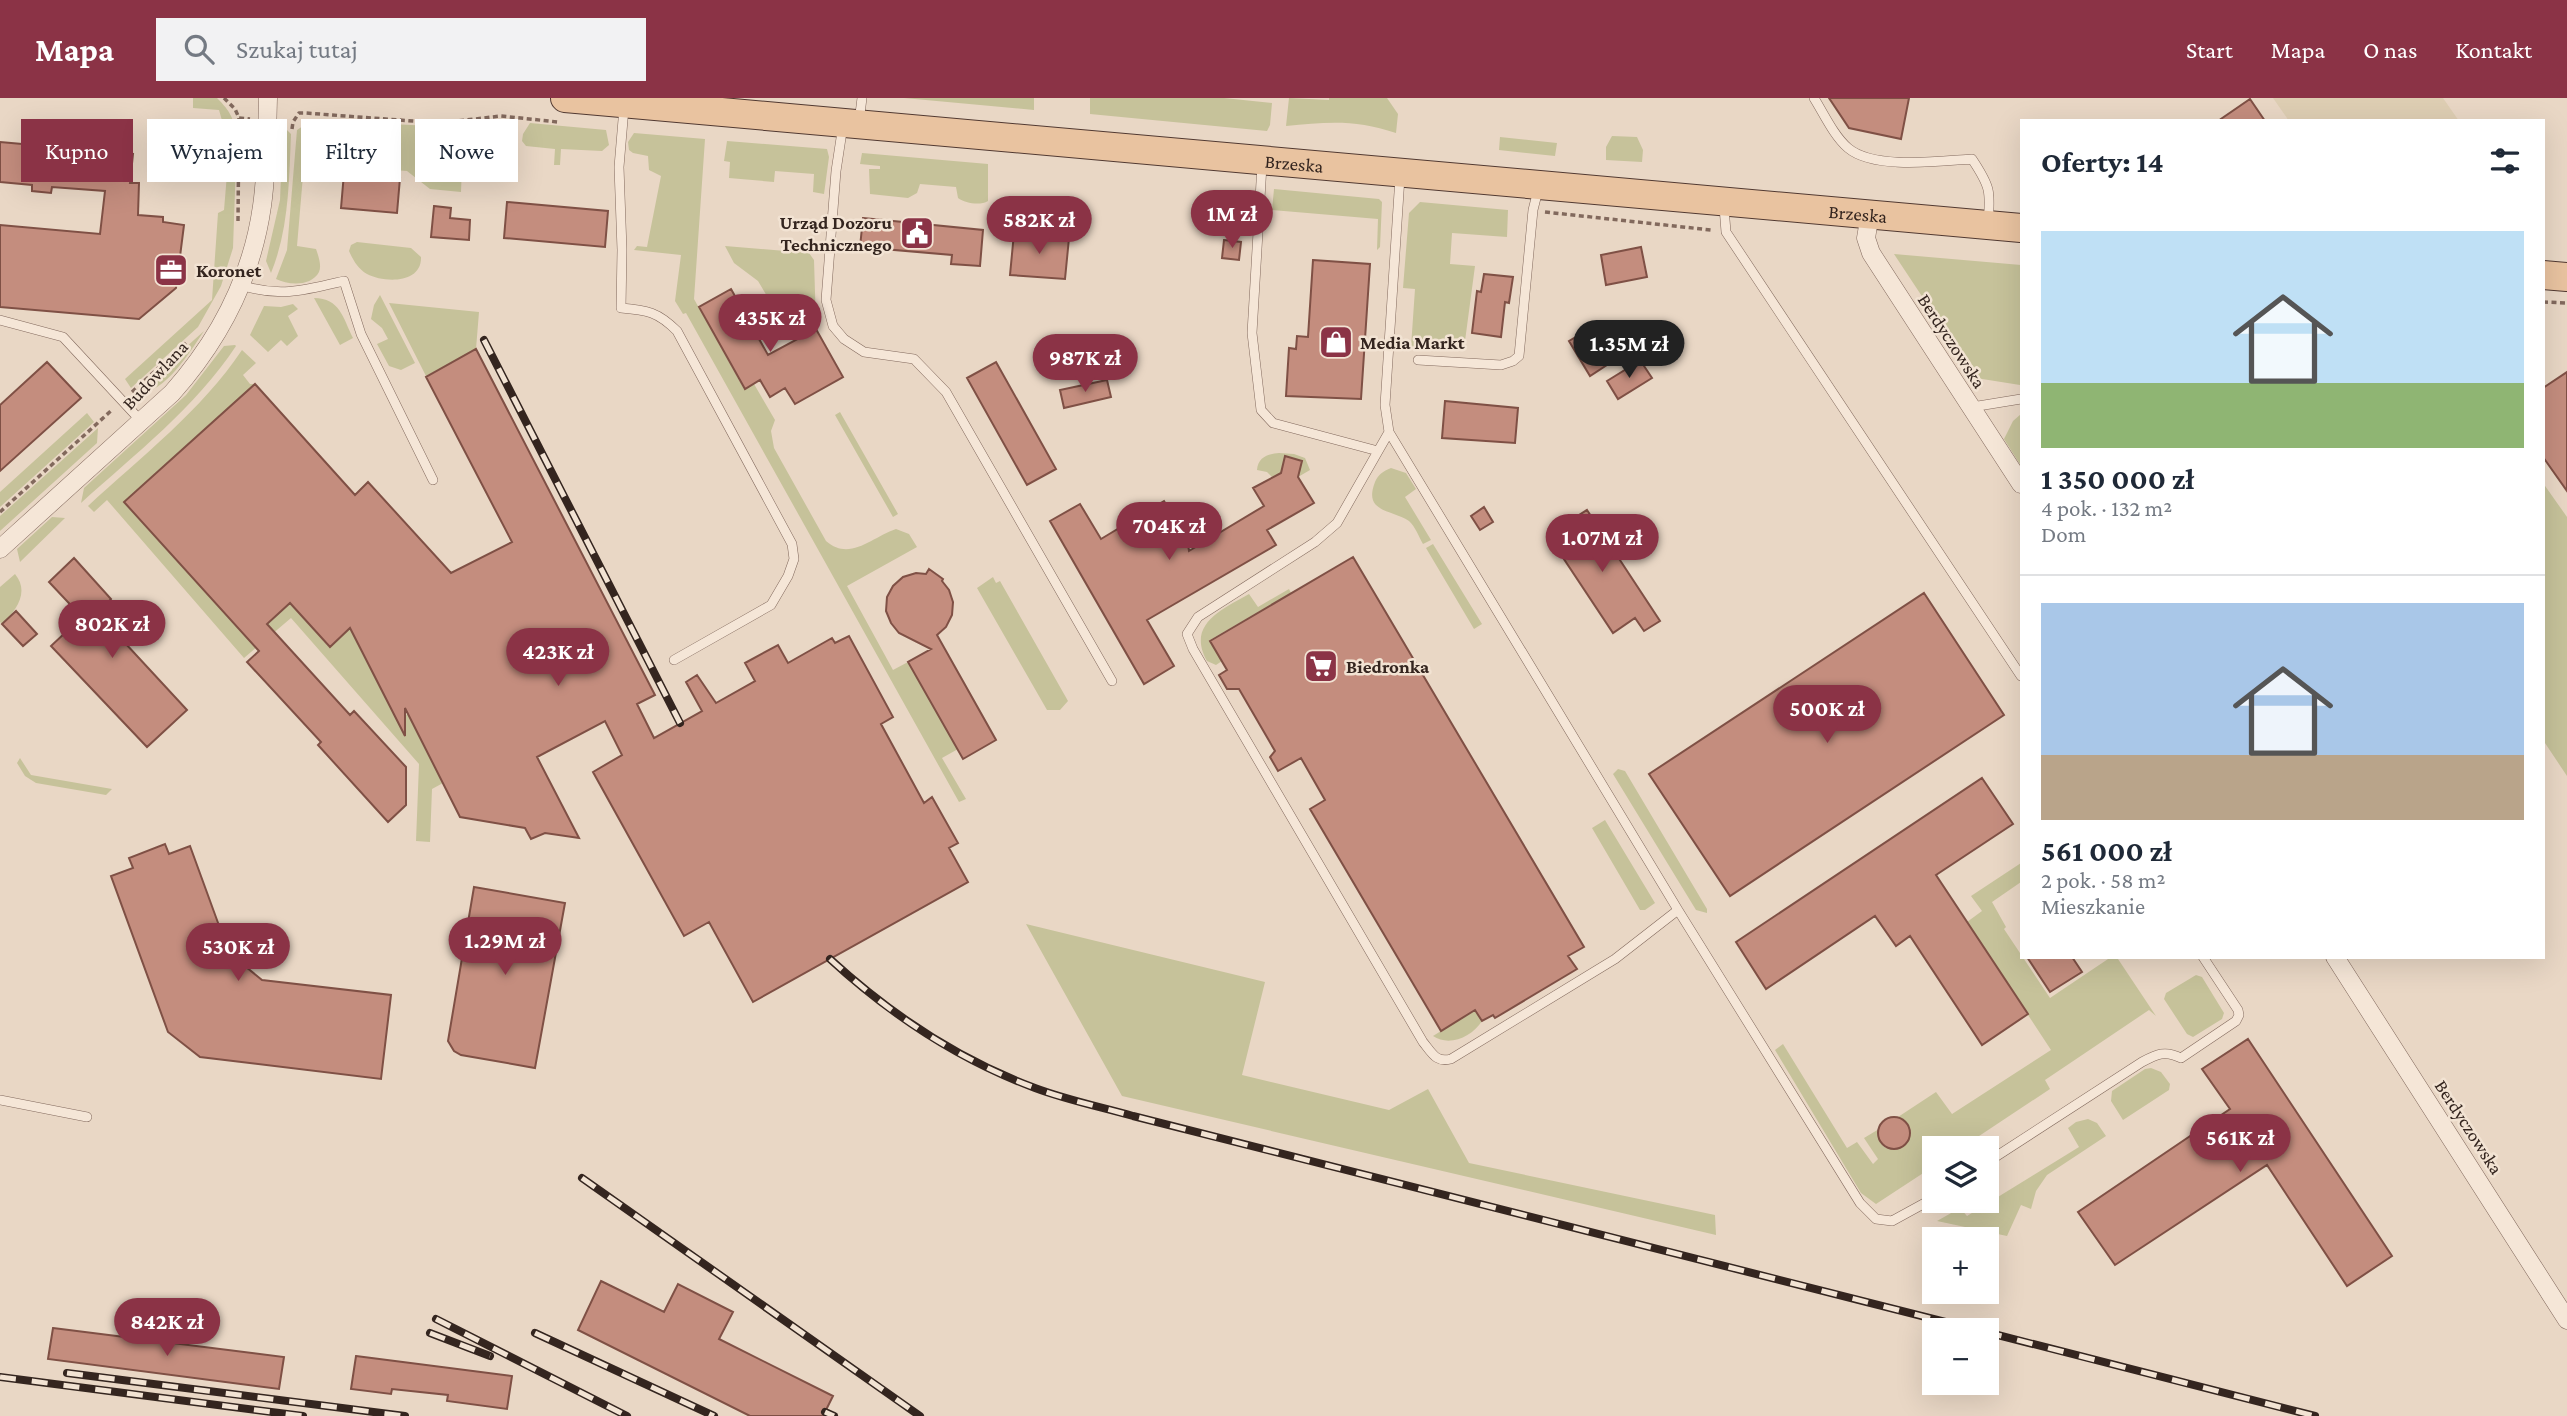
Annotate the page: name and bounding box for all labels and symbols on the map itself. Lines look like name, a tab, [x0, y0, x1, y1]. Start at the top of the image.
street label: Brzeska	[1264, 150, 1324, 176]
pin: 1M zł	[1183, 190, 1281, 250]
pin: 582K zł	[974, 197, 1104, 256]
street label: Brzeska	[1828, 200, 1888, 227]
place label: Urząd Dozoru Technicznego	[779, 212, 892, 255]
public building icon: Urząd Dozoru Technicznego	[898, 214, 936, 252]
office icon: Koronet	[152, 251, 190, 289]
place label: Koronet	[196, 260, 261, 281]
street label: Berdyczowska	[1914, 290, 1990, 392]
pin: 435K zł	[705, 294, 835, 354]
pin: 1.35M zł	[1557, 320, 1701, 380]
shop icon: Media Markt	[1317, 323, 1355, 361]
place label: Media Markt	[1360, 332, 1465, 353]
pin: 987K zł	[1020, 334, 1150, 394]
street label: Budowlana	[118, 336, 192, 414]
pin: 704K zł	[1104, 503, 1234, 562]
pin: 1.07M zł	[1530, 514, 1674, 574]
pin: 802K zł	[47, 601, 177, 660]
pin: 423K zł	[493, 628, 623, 688]
supermarket icon: Biedronka	[1302, 647, 1340, 685]
place label: Biedronka	[1346, 656, 1430, 677]
pin: 500K zł	[1762, 686, 1892, 745]
pin: 1.29M zł	[433, 918, 577, 977]
pin: 530K zł	[173, 924, 303, 983]
street label: Berdyczowska	[2431, 1076, 2507, 1178]
pin: 561K zł	[2175, 1114, 2305, 1174]
pin: 842K zł	[102, 1298, 232, 1358]

